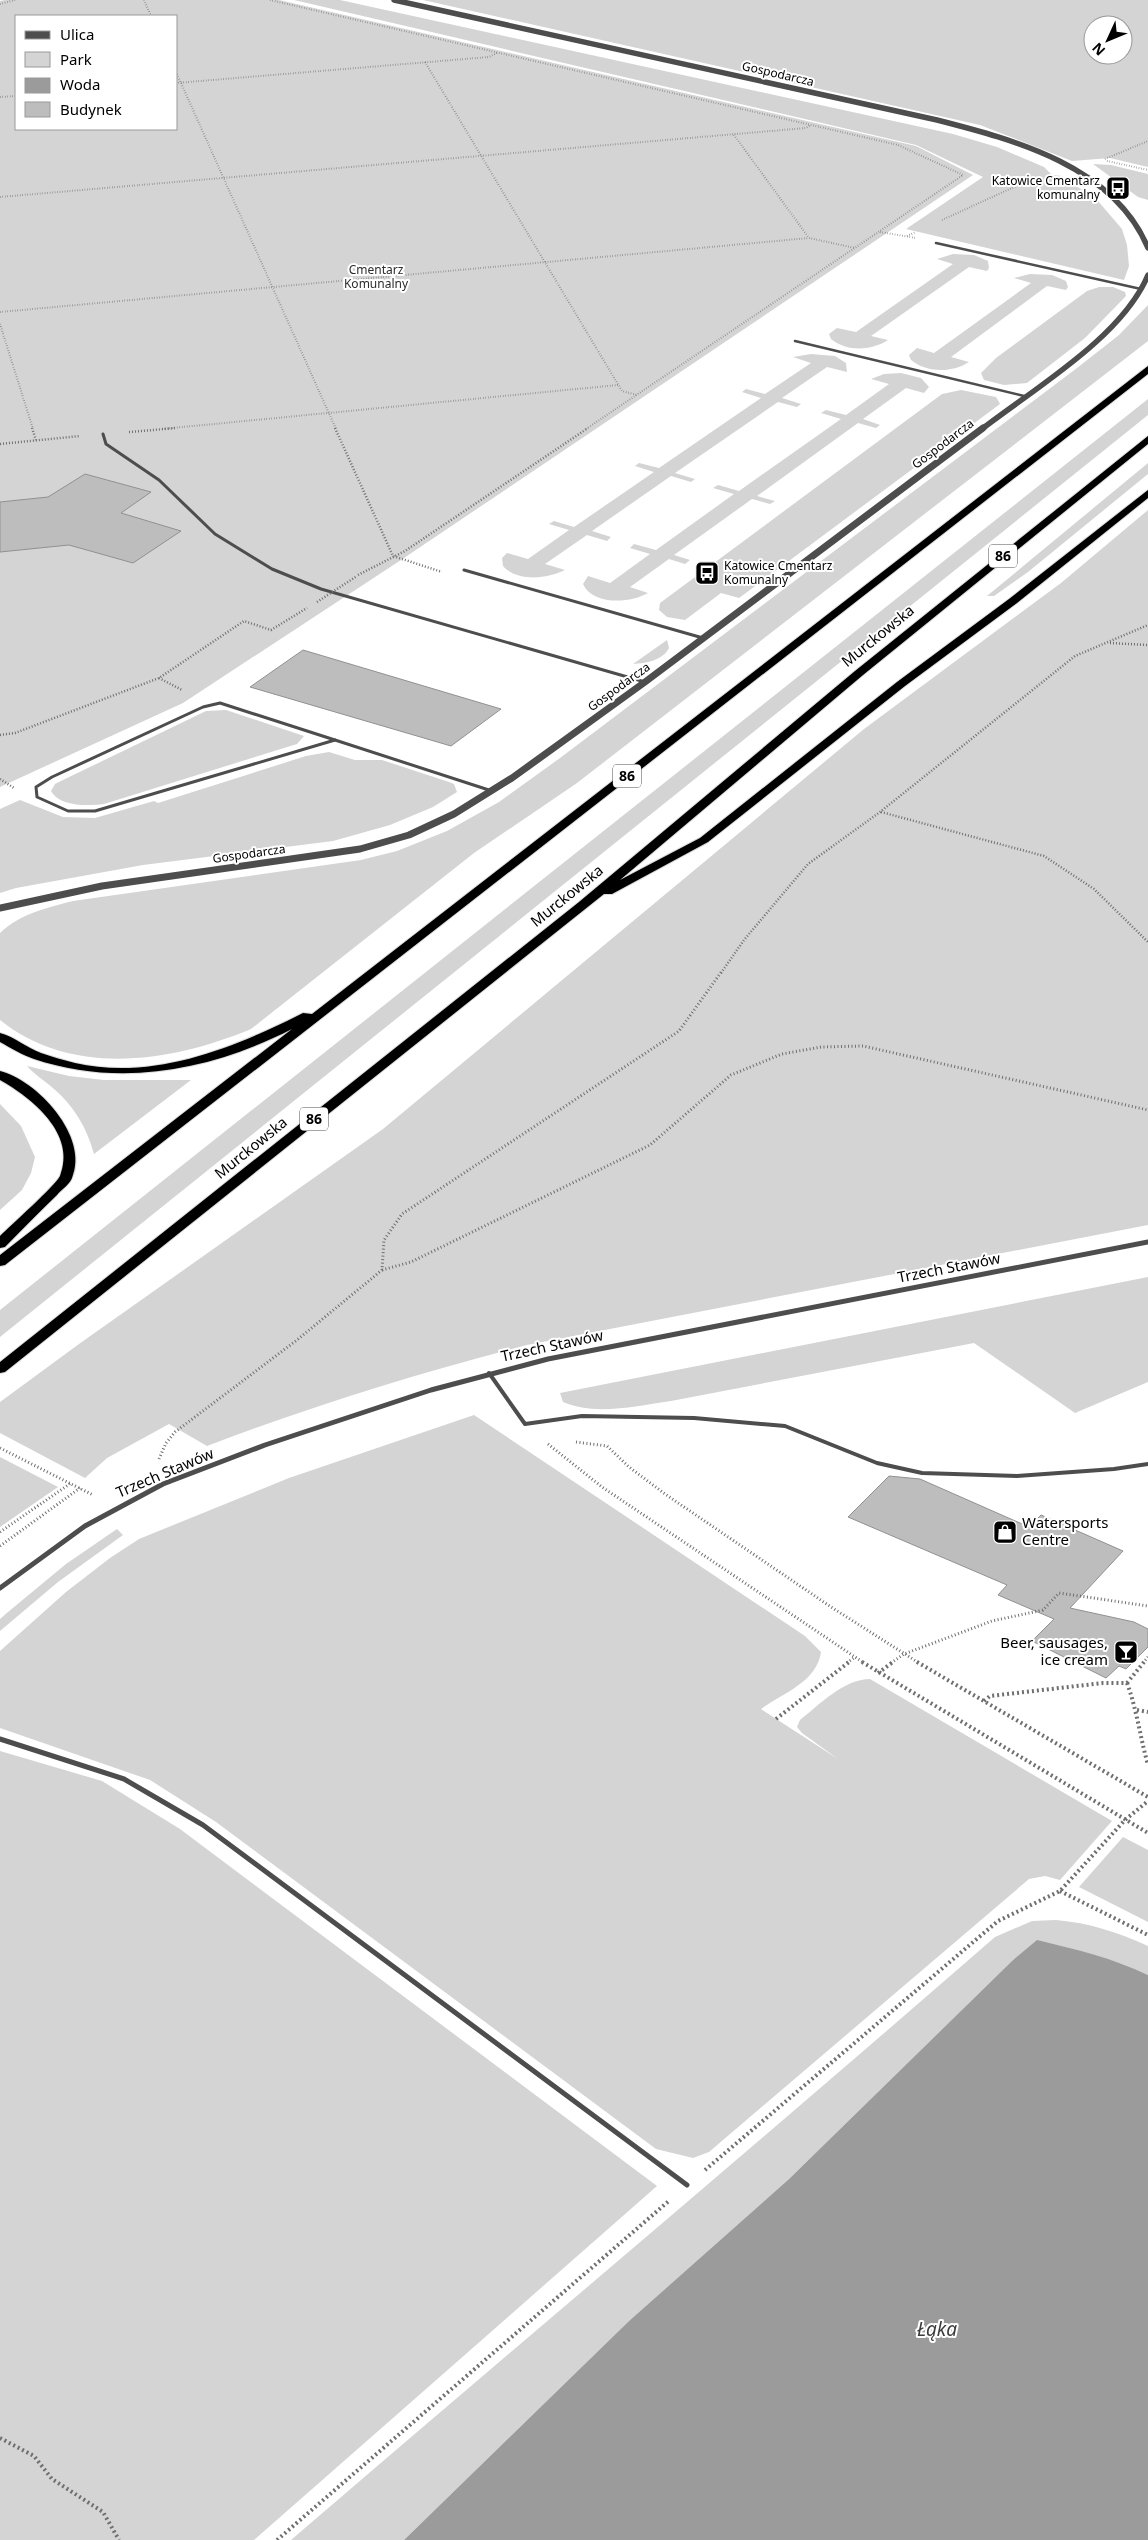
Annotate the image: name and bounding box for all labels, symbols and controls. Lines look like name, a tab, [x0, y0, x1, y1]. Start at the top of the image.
legend	[15, 15, 178, 130]
north arrow	[1083, 15, 1133, 65]
text: Ulica	[60, 24, 94, 44]
text: N	[1087, 39, 1109, 60]
text: Park	[60, 49, 92, 69]
street label: Gospodarcza	[740, 57, 816, 90]
text: Woda	[60, 74, 100, 94]
text: Budynek	[60, 99, 122, 119]
place label: Katowice Cmentarz komunalny	[992, 172, 1101, 203]
bus stop icon: Katowice Cmentarz komunalny	[1105, 175, 1131, 201]
park label: Cmentarz Komunalny	[344, 261, 409, 292]
street label: Gospodarcza	[908, 415, 977, 472]
road number: 86	[989, 544, 1017, 568]
place label: Katowice Cmentarz Komunalny	[724, 557, 833, 588]
bus stop icon: Katowice Cmentarz Komunalny	[694, 560, 720, 586]
street label: Murckowska	[837, 600, 918, 671]
street label: Gospodarcza	[584, 658, 653, 715]
road number: 86	[613, 764, 641, 788]
street label: Gospodarcza	[211, 840, 286, 867]
street label: Murckowska	[526, 860, 607, 931]
road number: 86	[300, 1108, 328, 1130]
street label: Murckowska	[210, 1112, 291, 1183]
street label: Trzech Stawów	[896, 1247, 1002, 1287]
street label: Trzech Stawów	[499, 1324, 605, 1366]
street label: Trzech Stawów	[113, 1442, 217, 1502]
place label: Watersports Centre	[1022, 1512, 1108, 1549]
shop icon: Watersports Centre	[992, 1519, 1018, 1545]
place label: Beer, sausages, ice cream	[1000, 1632, 1108, 1669]
bar icon: Beer, sausages, ice cream	[1113, 1639, 1139, 1665]
water label: Łąka	[917, 2316, 957, 2342]

